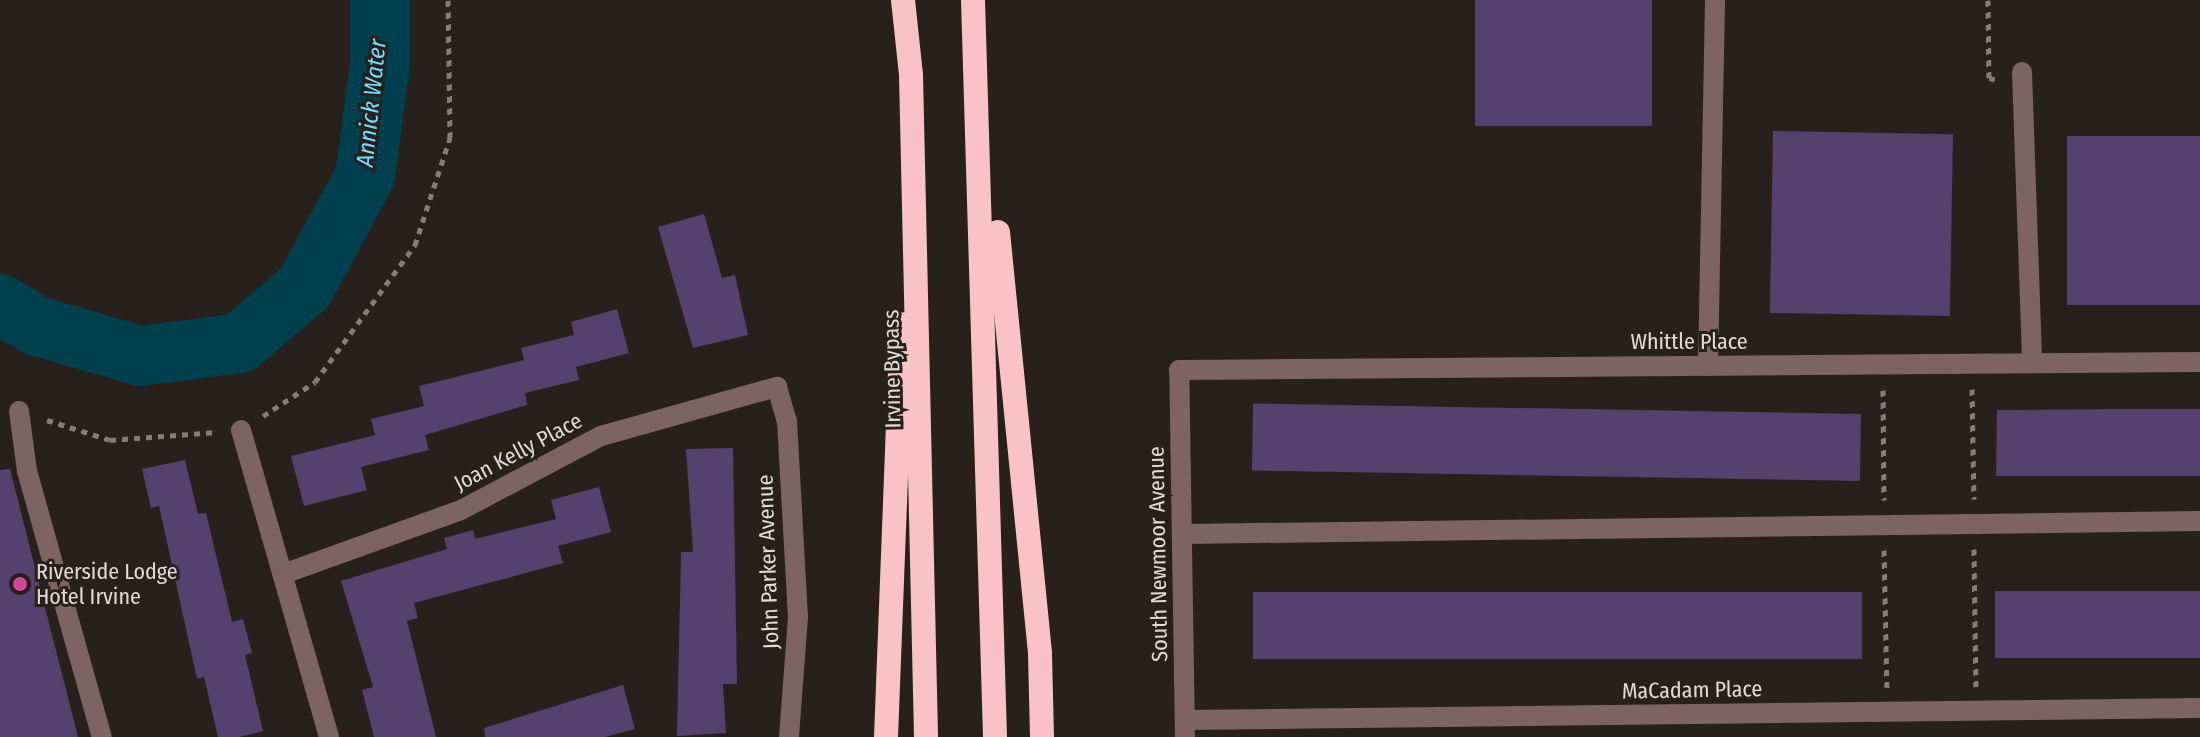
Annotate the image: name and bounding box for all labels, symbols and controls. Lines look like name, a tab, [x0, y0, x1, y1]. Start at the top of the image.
water label: Annick Water	[351, 38, 393, 168]
street label: Irvine Bypass	[878, 309, 906, 429]
street label: Whittle Place	[1630, 329, 1748, 355]
street label: Joan Kelly Place	[449, 407, 587, 497]
street label: South Newmoor Avenue	[1143, 446, 1173, 662]
street label: John Parker Avenue	[752, 474, 784, 650]
place label: Riverside Lodge Hotel Irvine	[36, 558, 178, 610]
marker: Riverside Lodge Hotel Irvine	[11, 575, 29, 593]
street label: MaCadam Place	[1622, 676, 1762, 704]

